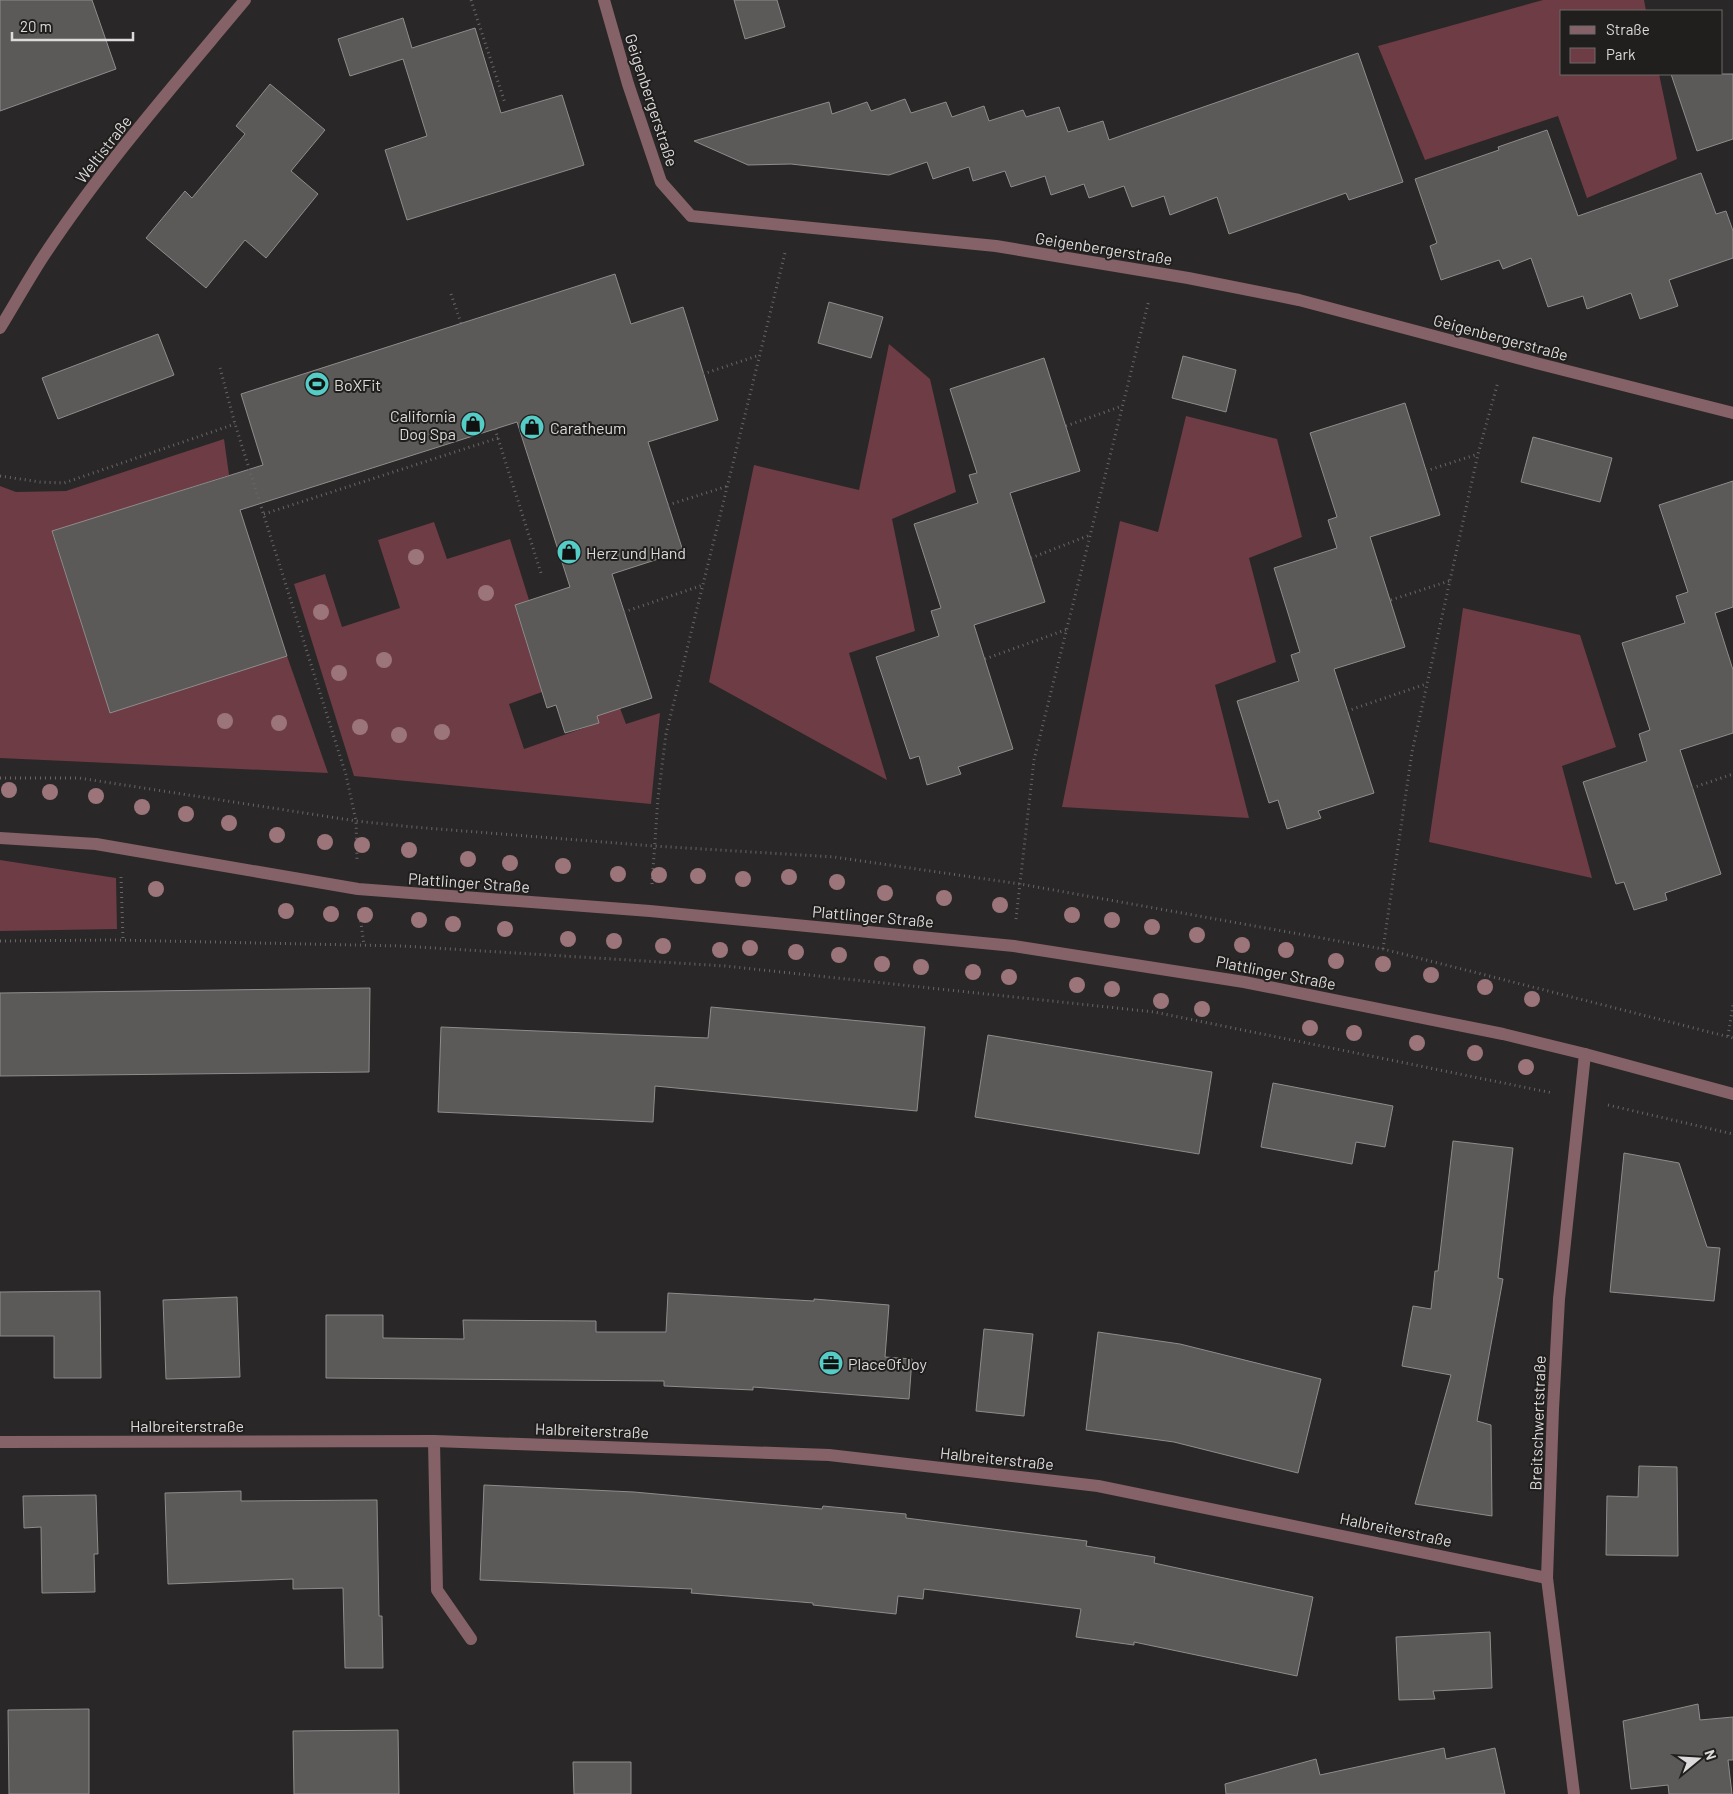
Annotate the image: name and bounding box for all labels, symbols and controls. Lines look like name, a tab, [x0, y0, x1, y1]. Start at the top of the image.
scale bar	[12, 10, 134, 42]
legend	[1560, 10, 1723, 75]
text: 20 m	[20, 17, 52, 35]
text: Straße	[1606, 20, 1650, 38]
street label: Geigenbergerstraße	[622, 31, 682, 169]
text: Park	[1606, 45, 1636, 63]
street label: Weltistraße	[71, 112, 135, 186]
street label: Geigenbergerstraße	[1034, 228, 1174, 268]
street label: Geigenbergerstraße	[1432, 310, 1570, 364]
sports icon: BoXFit	[304, 371, 330, 397]
place label: BoXFit	[334, 375, 381, 394]
place label: California Dog Spa	[390, 406, 456, 443]
shop icon: California Dog Spa	[460, 411, 486, 437]
shop icon: Caratheum	[519, 414, 545, 440]
place label: Caratheum	[550, 418, 626, 437]
shop icon: Herz und Hand	[556, 539, 582, 565]
place label: Herz und Hand	[586, 543, 686, 562]
street label: Plattlinger Straße	[407, 868, 531, 896]
street label: Plattlinger Straße	[811, 901, 935, 931]
street label: Plattlinger Straße	[1214, 951, 1338, 993]
office icon: PlaceOfJoy	[818, 1350, 844, 1376]
place label: PlaceOfJoy	[848, 1354, 927, 1373]
street label: Breitschwertstraße	[1525, 1355, 1549, 1491]
street label: Halbreiterstraße	[130, 1416, 244, 1435]
street label: Halbreiterstraße	[535, 1419, 649, 1441]
street label: Halbreiterstraße	[939, 1443, 1055, 1473]
street label: Halbreiterstraße	[1338, 1508, 1454, 1550]
north arrow	[1673, 1734, 1723, 1784]
text: N	[1701, 1748, 1720, 1762]

